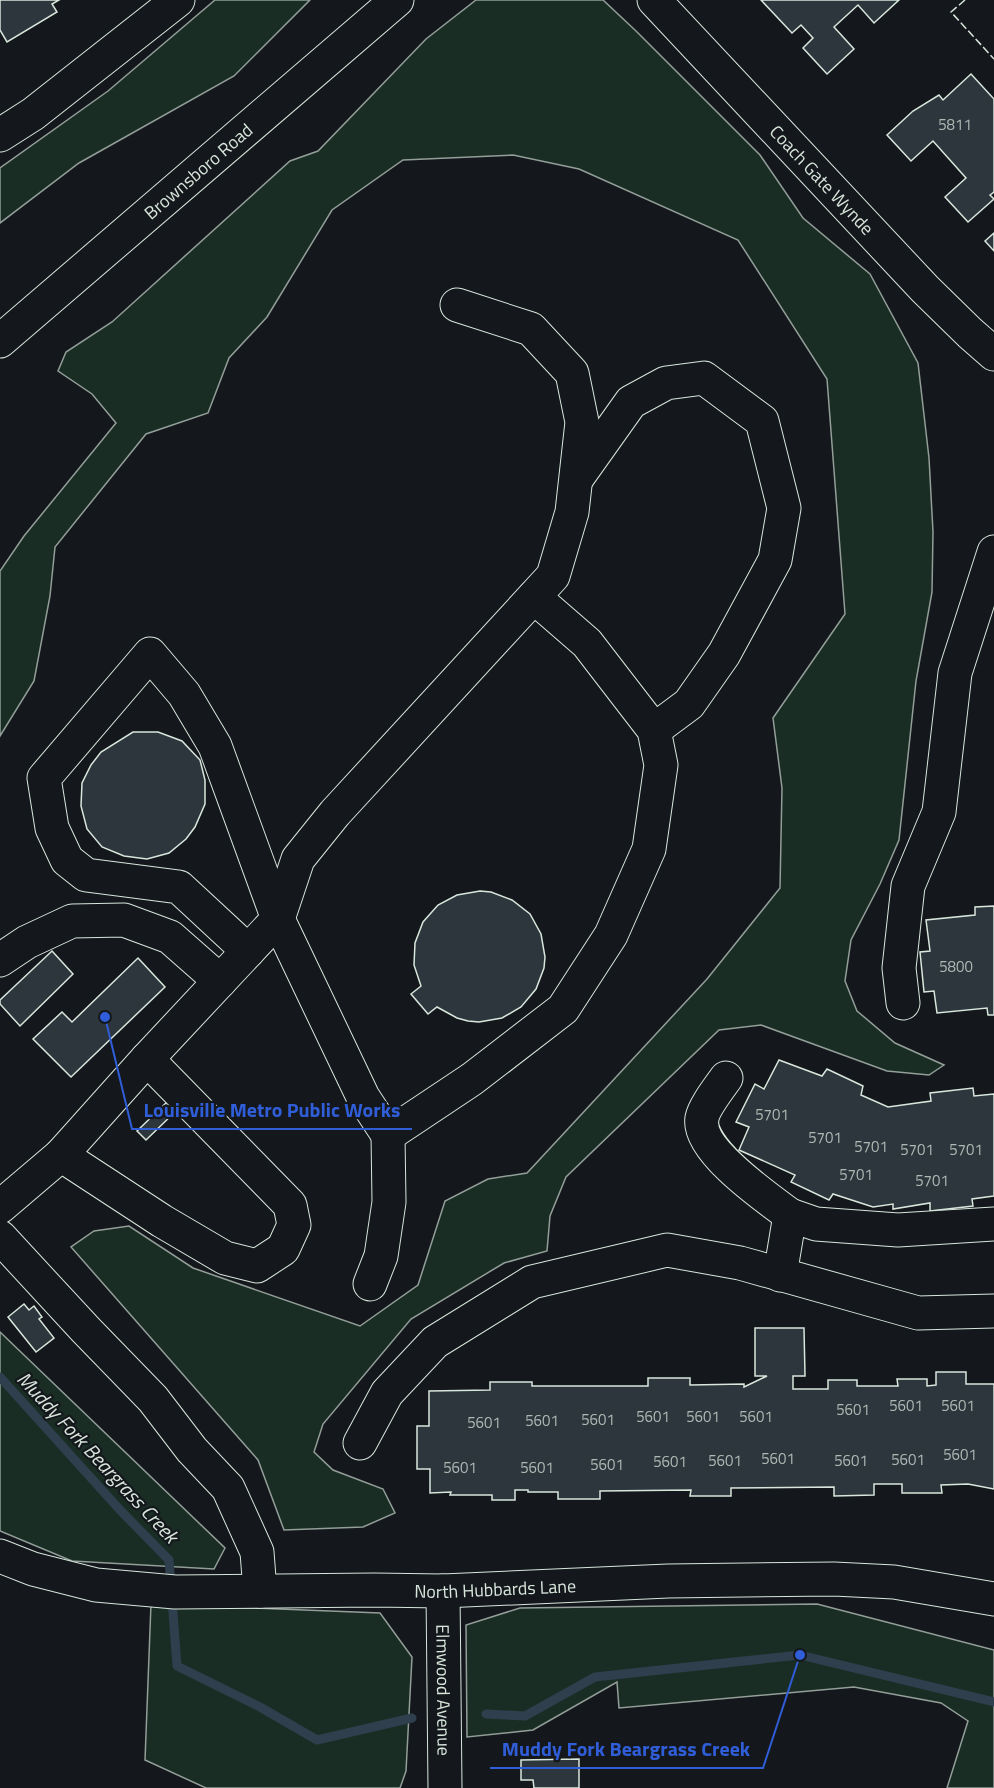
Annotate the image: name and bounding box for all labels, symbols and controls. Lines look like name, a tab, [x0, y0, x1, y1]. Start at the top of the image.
house number: 5811	[938, 113, 972, 136]
street label: Brownsboro Road	[138, 116, 258, 225]
street label: Coach Gate Wynde	[764, 118, 881, 241]
house number: 5800	[939, 955, 973, 978]
callout: Louisville Metro Public Works	[132, 1091, 412, 1129]
text: Louisville Metro Public Works	[144, 1094, 400, 1125]
house number: 5701	[755, 1103, 789, 1126]
house number: 5701	[808, 1126, 842, 1149]
house number: 5701	[854, 1135, 888, 1158]
house number: 5701	[900, 1138, 934, 1161]
house number: 5701	[949, 1138, 983, 1161]
house number: 5701	[839, 1163, 873, 1186]
house number: 5701	[915, 1169, 949, 1192]
water label: Muddy Fork Beargrass Creek	[10, 1364, 188, 1552]
house number: 5601	[889, 1394, 923, 1417]
house number: 5601	[941, 1394, 975, 1417]
house number: 5601	[836, 1398, 870, 1421]
house number: 5601	[636, 1405, 670, 1428]
house number: 5601	[686, 1405, 720, 1428]
house number: 5601	[739, 1405, 773, 1428]
house number: 5601	[581, 1408, 615, 1431]
house number: 5601	[525, 1409, 559, 1432]
house number: 5601	[467, 1411, 501, 1434]
house number: 5601	[943, 1443, 977, 1466]
house number: 5601	[761, 1447, 795, 1470]
house number: 5601	[891, 1448, 925, 1471]
house number: 5601	[708, 1449, 742, 1472]
house number: 5601	[834, 1449, 868, 1472]
house number: 5601	[653, 1450, 687, 1473]
house number: 5601	[590, 1453, 624, 1476]
house number: 5601	[443, 1456, 477, 1479]
house number: 5601	[520, 1456, 554, 1479]
street label: North Hubbards Lane	[414, 1572, 577, 1605]
street label: Elmwood Avenue	[430, 1624, 458, 1756]
callout: Muddy Fork Beargrass Creek	[490, 1730, 763, 1768]
text: Muddy Fork Beargrass Creek	[502, 1733, 751, 1764]

